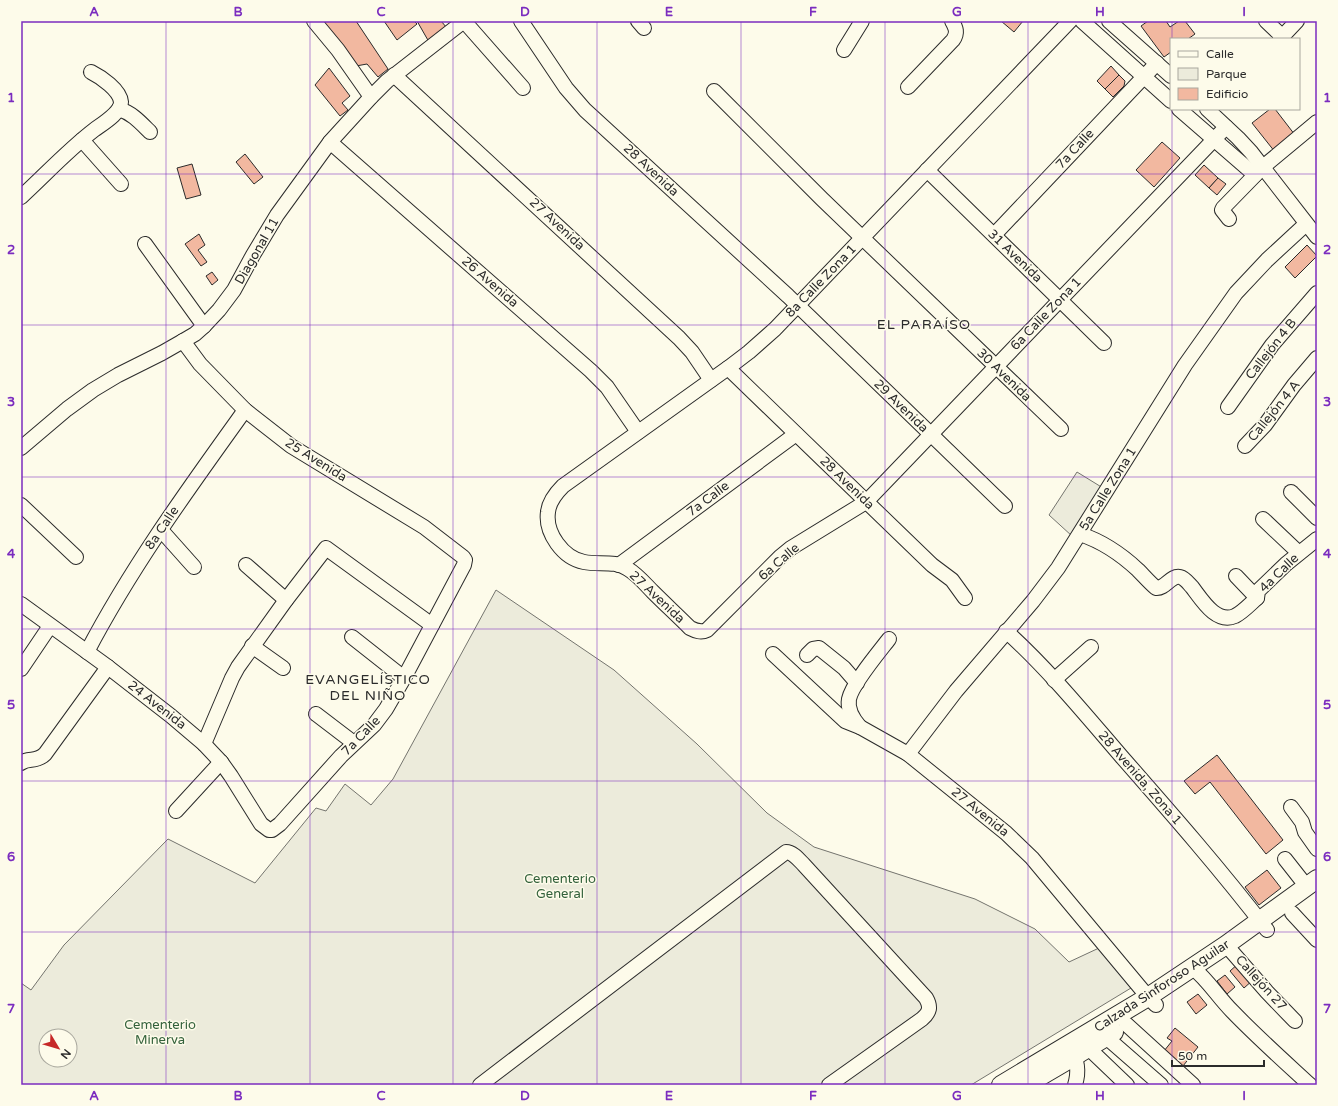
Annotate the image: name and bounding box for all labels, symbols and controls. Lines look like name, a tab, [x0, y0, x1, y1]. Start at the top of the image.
text: A	[89, 4, 99, 20]
text: B	[233, 4, 243, 20]
text: C	[376, 4, 386, 20]
text: D	[520, 4, 530, 20]
text: E	[665, 4, 673, 20]
text: F	[809, 4, 817, 20]
text: G	[952, 4, 962, 20]
text: H	[1095, 4, 1105, 20]
text: I	[1242, 4, 1246, 20]
legend	[1170, 38, 1300, 110]
text: Calle	[1206, 47, 1234, 61]
text: Parque	[1206, 67, 1247, 81]
text: Edificio	[1206, 87, 1248, 101]
text: 1	[7, 90, 15, 106]
text: 1	[1323, 90, 1331, 106]
street label: 7a Calle	[1052, 126, 1098, 172]
street label: 28 Avenida	[620, 140, 682, 200]
street label: 27 Avenida	[526, 194, 588, 254]
street label: Diagonal 11	[231, 215, 283, 287]
street label: 31 Avenida	[984, 226, 1046, 286]
street label: 8a Calle Zona 1	[782, 241, 860, 321]
text: 2	[7, 242, 15, 258]
text: 2	[1323, 242, 1331, 258]
street label: 26 Avenida	[458, 253, 522, 311]
street label: 6a Calle Zona 1	[1007, 274, 1085, 354]
street label: Callejón 4 B	[1242, 315, 1300, 383]
district label: EL PARAÍSO	[877, 316, 971, 333]
street label: 30 Avenida	[973, 345, 1035, 405]
street label: 29 Avenida	[870, 376, 932, 436]
street label: Callejón 4 A	[1245, 377, 1304, 445]
text: 3	[7, 394, 15, 410]
text: 3	[1323, 394, 1331, 410]
street label: 25 Avenida	[282, 435, 350, 485]
street label: 5a Calle Zona 1	[1076, 444, 1140, 534]
street label: 28 Avenida	[816, 453, 878, 513]
street label: 7a Calle	[684, 478, 732, 520]
street label: 8a Calle	[142, 503, 182, 553]
street label: 6a Calle	[755, 540, 803, 584]
text: 4	[7, 546, 16, 562]
text: 4	[1323, 546, 1332, 562]
street label: 4a Calle	[1256, 550, 1302, 596]
street label: 27 Avenida	[626, 567, 688, 627]
district label: EVANGELÍSTICO DEL NIÑO	[305, 671, 431, 704]
street label: 24 Avenida	[125, 677, 189, 733]
text: 5	[7, 697, 15, 713]
text: 5	[1323, 697, 1331, 713]
street label: 7a Calle	[338, 713, 384, 759]
street label: 28 Avenida, Zona 1	[1095, 728, 1185, 828]
street label: 27 Avenida	[948, 784, 1012, 840]
text: 6	[7, 849, 15, 865]
text: 6	[1323, 849, 1331, 865]
park label: Cementerio General	[524, 871, 596, 902]
street label: Calzada Sinforoso Aguilar	[1091, 936, 1233, 1036]
street label: Callejón 27	[1232, 952, 1290, 1014]
text: 7	[7, 1001, 15, 1017]
text: 7	[1323, 1001, 1331, 1017]
park label: Cementerio Minerva	[124, 1017, 196, 1048]
north arrow	[38, 1028, 78, 1068]
scale bar	[1172, 1042, 1264, 1068]
text: N	[58, 1046, 73, 1061]
text: 50 m	[1178, 1049, 1207, 1063]
text: A	[89, 1088, 99, 1104]
text: B	[233, 1088, 243, 1104]
text: C	[376, 1088, 386, 1104]
text: D	[520, 1088, 530, 1104]
text: E	[665, 1088, 673, 1104]
text: F	[809, 1088, 817, 1104]
text: G	[952, 1088, 962, 1104]
text: H	[1095, 1088, 1105, 1104]
text: I	[1242, 1088, 1246, 1104]

